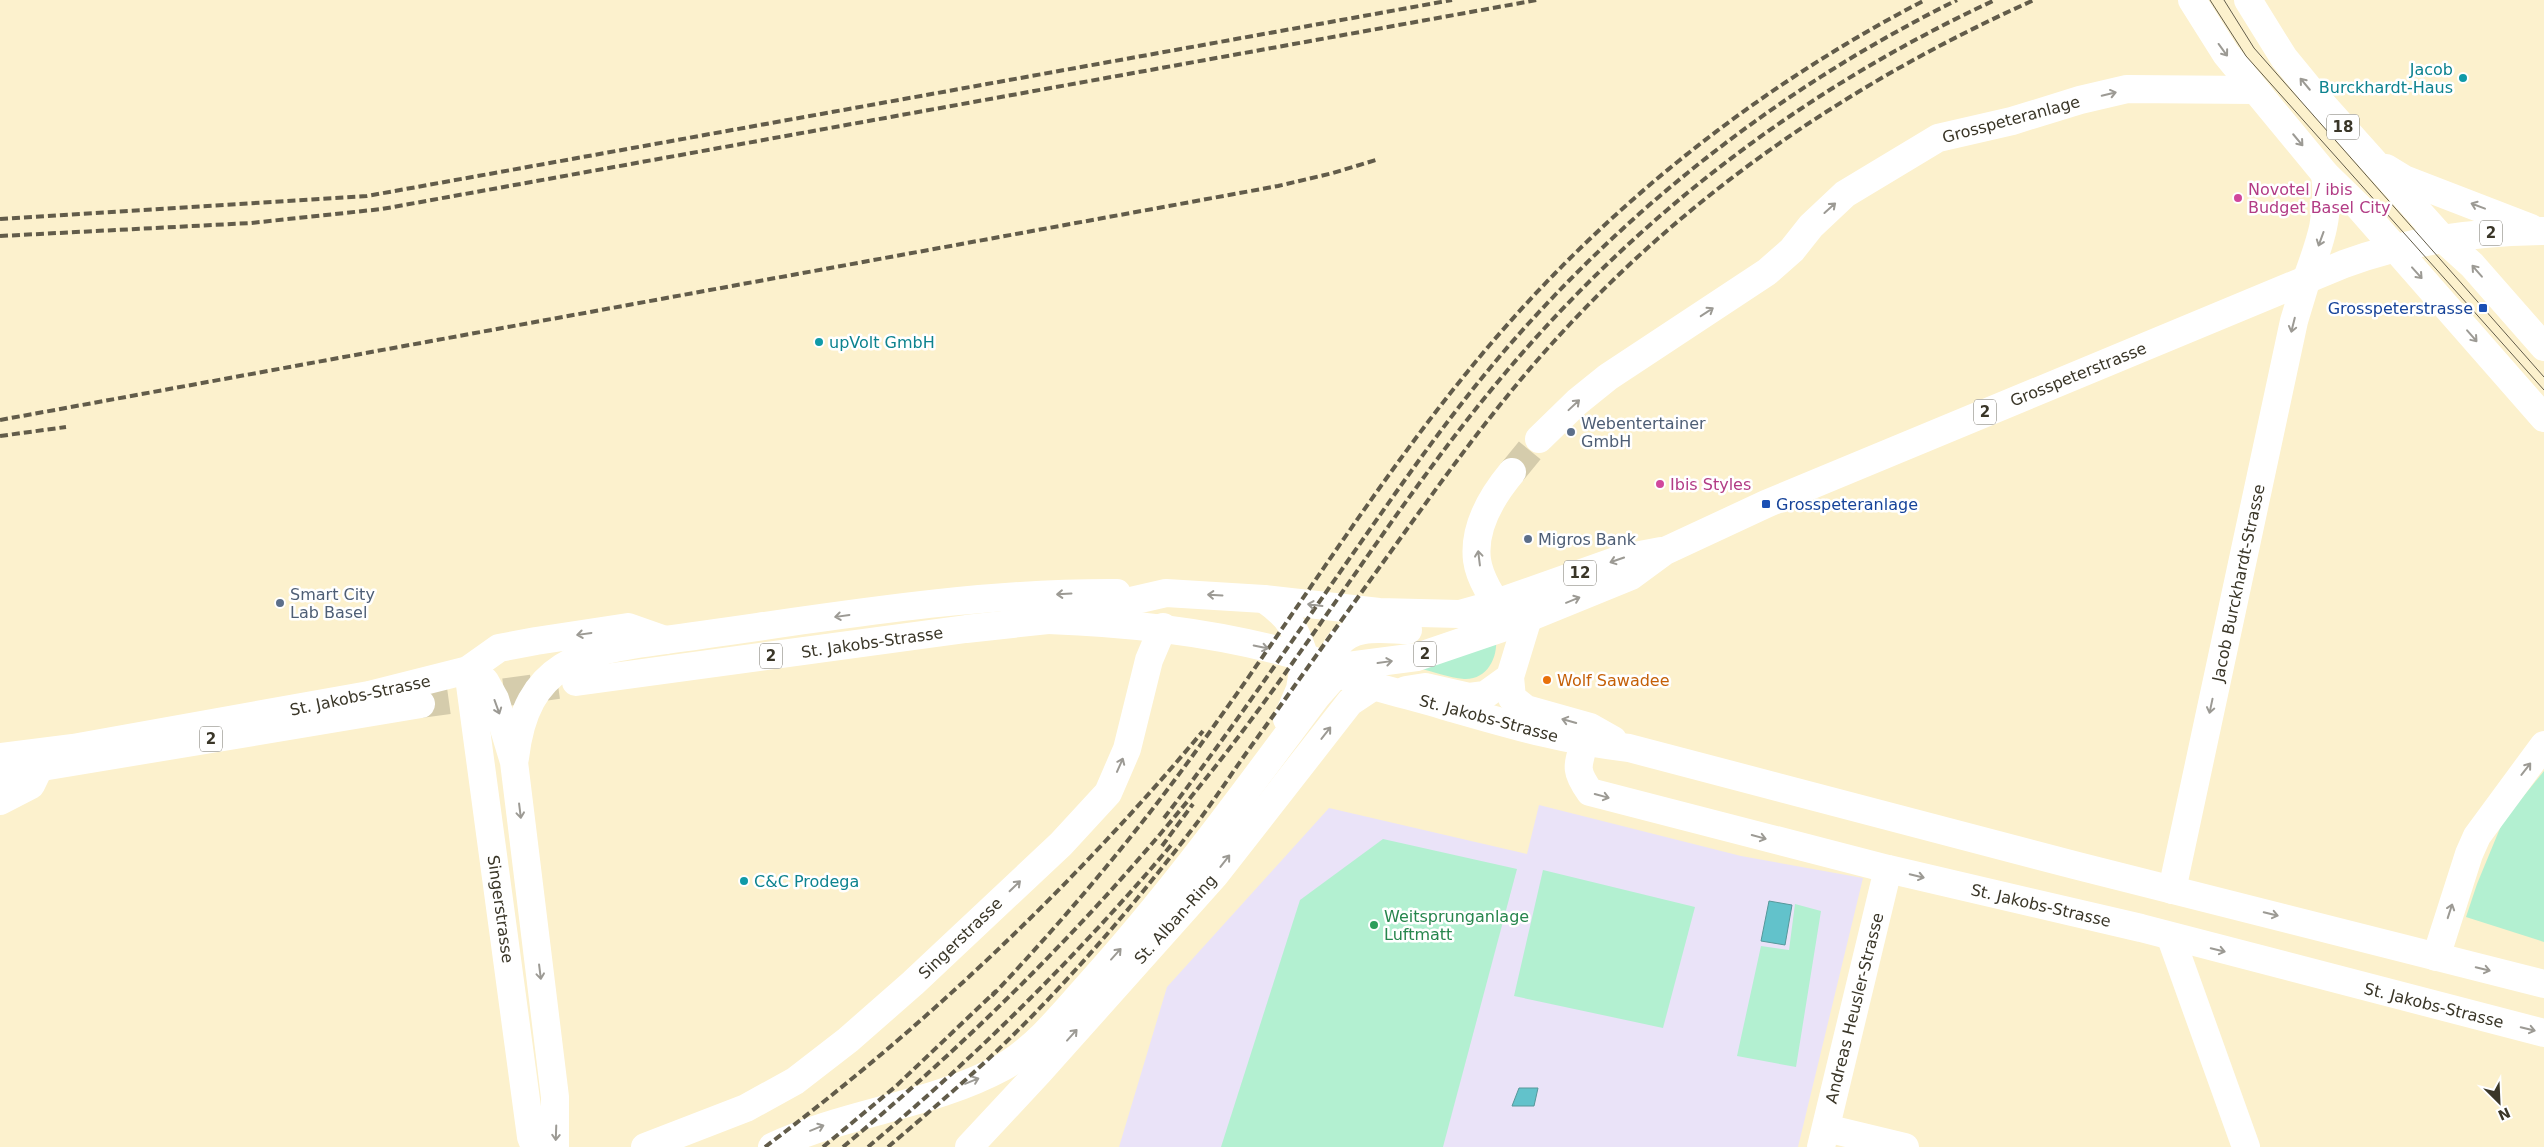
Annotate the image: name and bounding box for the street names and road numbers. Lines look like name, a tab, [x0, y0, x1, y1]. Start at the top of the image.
street label: Grosspeteranlage	[1940, 92, 2082, 147]
road number: 18	[2327, 114, 2359, 140]
road number: 2	[2480, 220, 2502, 246]
street label: Grosspeterstrasse	[2007, 338, 2149, 410]
road number: 2	[1974, 400, 1996, 424]
street label: Jacob Burckhardt-Strasse	[2208, 483, 2269, 685]
road number: 12	[1564, 560, 1596, 586]
street label: St. Jakobs-Strasse	[800, 623, 944, 662]
road number: 2	[1414, 642, 1436, 666]
road number: 2	[760, 644, 782, 668]
street label: St. Jakobs-Strasse	[288, 671, 432, 720]
street label: St. Jakobs-Strasse	[1417, 691, 1560, 746]
road number: 2	[200, 726, 222, 752]
street label: Singerstrasse	[484, 854, 517, 964]
street label: St. Alban-Ring	[1130, 871, 1220, 968]
street label: St. Jakobs-Strasse	[1969, 880, 2113, 931]
street label: Singerstrasse	[915, 894, 1006, 983]
street label: Andreas Heusler-Strasse	[1822, 911, 1887, 1105]
street label: St. Jakobs-Strasse	[2362, 979, 2506, 1032]

